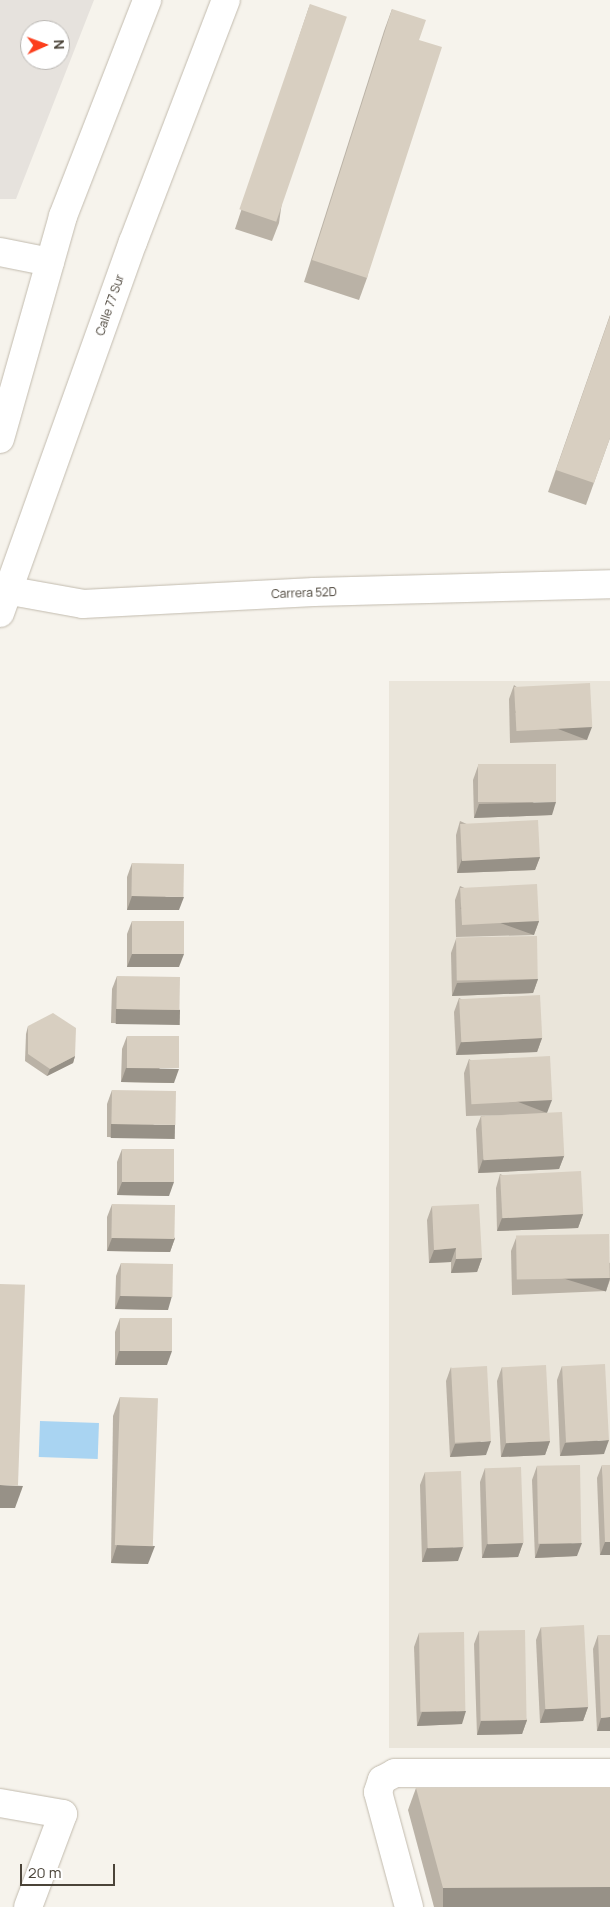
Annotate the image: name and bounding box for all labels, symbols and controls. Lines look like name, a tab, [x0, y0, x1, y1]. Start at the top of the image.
north arrow	[20, 20, 70, 70]
text: N	[50, 39, 69, 50]
street label: Calle 77 Sur	[93, 272, 127, 338]
street label: Carrera 52D	[271, 585, 337, 601]
scale bar	[22, 1854, 118, 1886]
text: 20 m	[28, 1862, 61, 1883]

